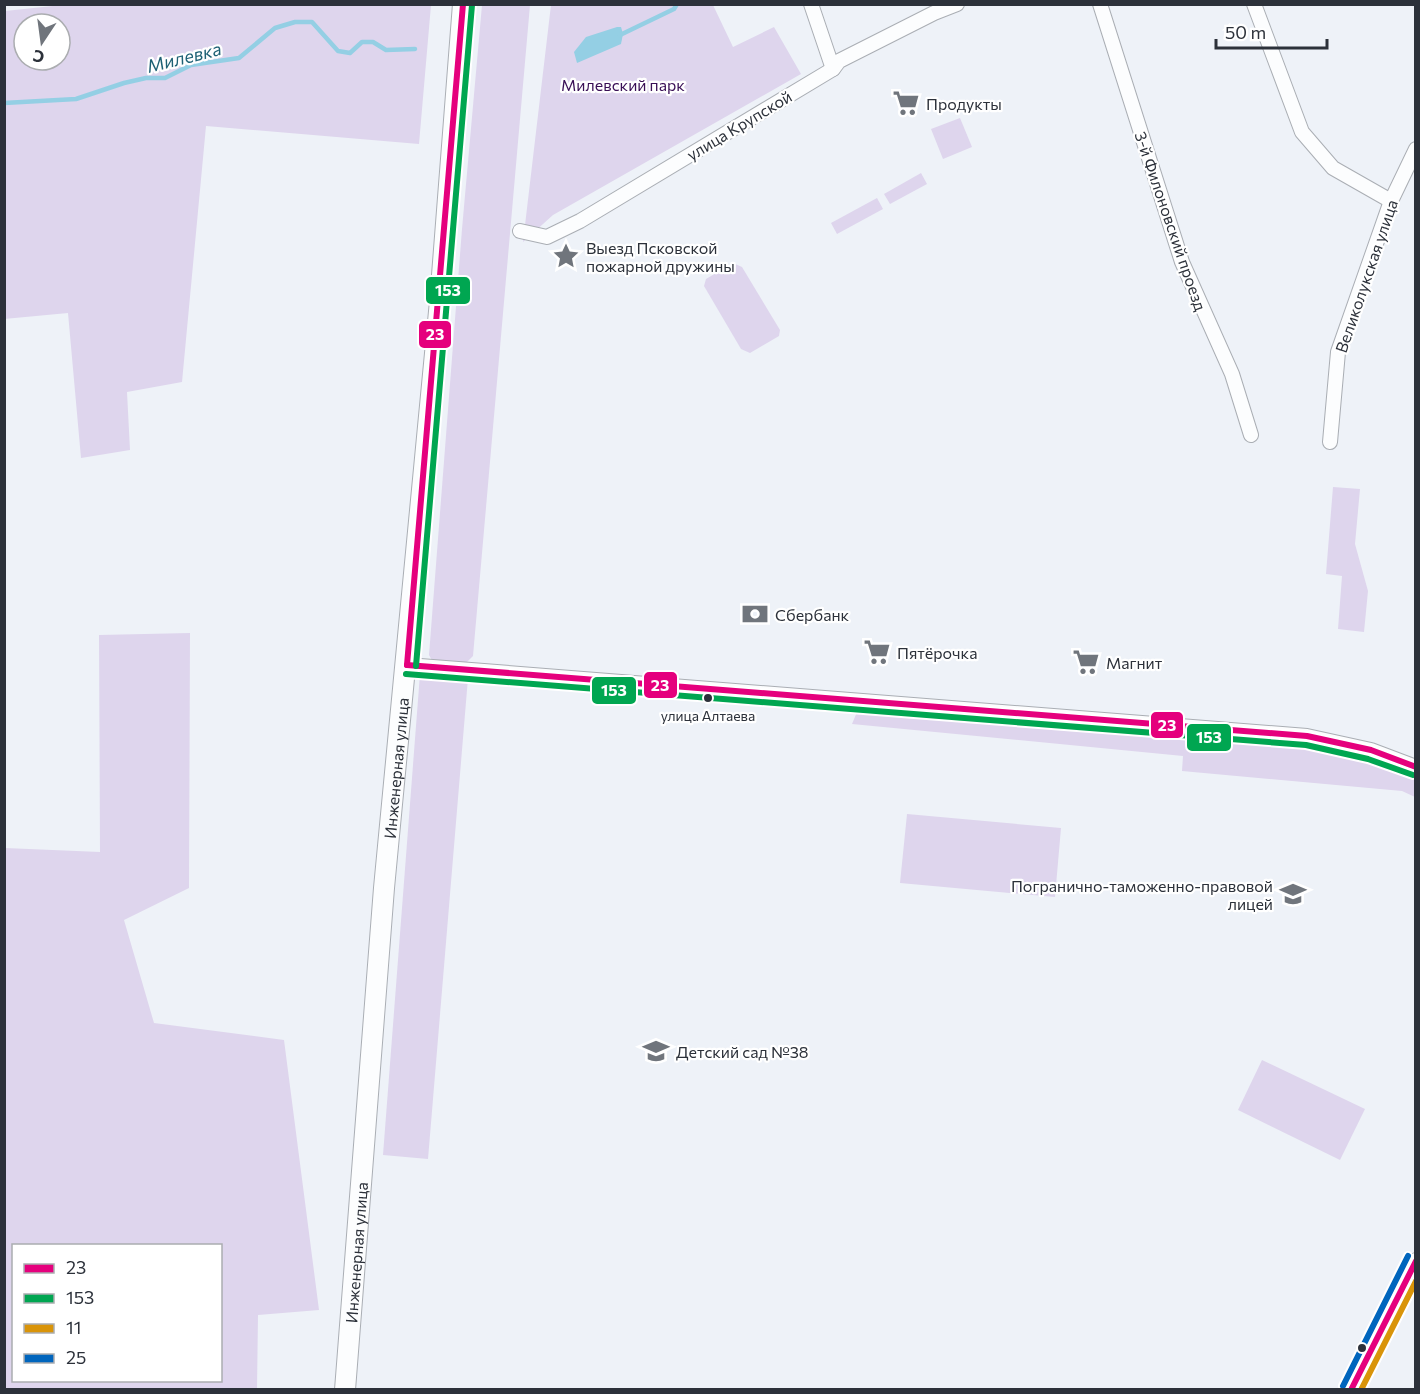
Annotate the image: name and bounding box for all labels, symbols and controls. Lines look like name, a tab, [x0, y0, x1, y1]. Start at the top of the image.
north arrow	[12, 12, 72, 72]
scale bar	[1216, 12, 1327, 50]
text: 50 m	[1225, 21, 1266, 43]
water label: Милевка	[145, 37, 223, 77]
text: С	[31, 47, 46, 68]
park label: Милевский парк	[561, 75, 685, 94]
street label: улица Крупской	[683, 86, 795, 164]
supermarket icon: Продукты	[891, 88, 921, 118]
place label: Продукты	[926, 94, 1002, 113]
street label: 3-й Филоновский проезд	[1131, 129, 1211, 314]
street label: Великолукская улица	[1331, 197, 1401, 355]
place label: Выезд Псковской пожарной дружины	[586, 238, 735, 275]
place icon: Выезд Псковской пожарной дружины	[551, 241, 581, 271]
line badge: 153	[425, 276, 471, 305]
text: 153	[435, 280, 461, 299]
line badge: 23	[418, 320, 452, 349]
text: 23	[426, 324, 444, 343]
bank icon: Сбербанк	[740, 599, 770, 629]
place label: Сбербанк	[775, 605, 850, 624]
supermarket icon: Пятёрочка	[862, 637, 892, 667]
place label: Пятёрочка	[897, 643, 977, 662]
supermarket icon: Магнит	[1071, 647, 1101, 677]
place label: Магнит	[1106, 653, 1163, 672]
line badge: 23	[643, 671, 678, 699]
text: 23	[651, 675, 669, 694]
line badge: 153	[591, 676, 637, 705]
text: 153	[601, 680, 627, 699]
marker: улица Алтаева	[702, 692, 714, 704]
street label: Инженерная улица	[379, 697, 412, 839]
place label: улица Алтаева	[661, 707, 755, 724]
line badge: 23	[1150, 711, 1184, 739]
text: 23	[1158, 715, 1176, 734]
line badge: 153	[1186, 723, 1232, 752]
text: 153	[1196, 727, 1222, 746]
place label: Погранично-таможенно-правовой лицей	[1011, 876, 1273, 913]
school or university icon: Погранично-таможенно-правовой лицей	[1278, 879, 1308, 909]
school or university icon: Детский сад №38	[641, 1036, 671, 1066]
place label: Детский сад №38	[676, 1042, 809, 1061]
street label: Инженерная улица	[341, 1181, 371, 1324]
legend	[12, 1244, 222, 1382]
text: 23	[66, 1256, 86, 1278]
text: 153	[66, 1286, 94, 1308]
text: 11	[66, 1316, 81, 1338]
unlabelled marker	[1356, 1342, 1368, 1354]
text: 25	[66, 1346, 86, 1368]

